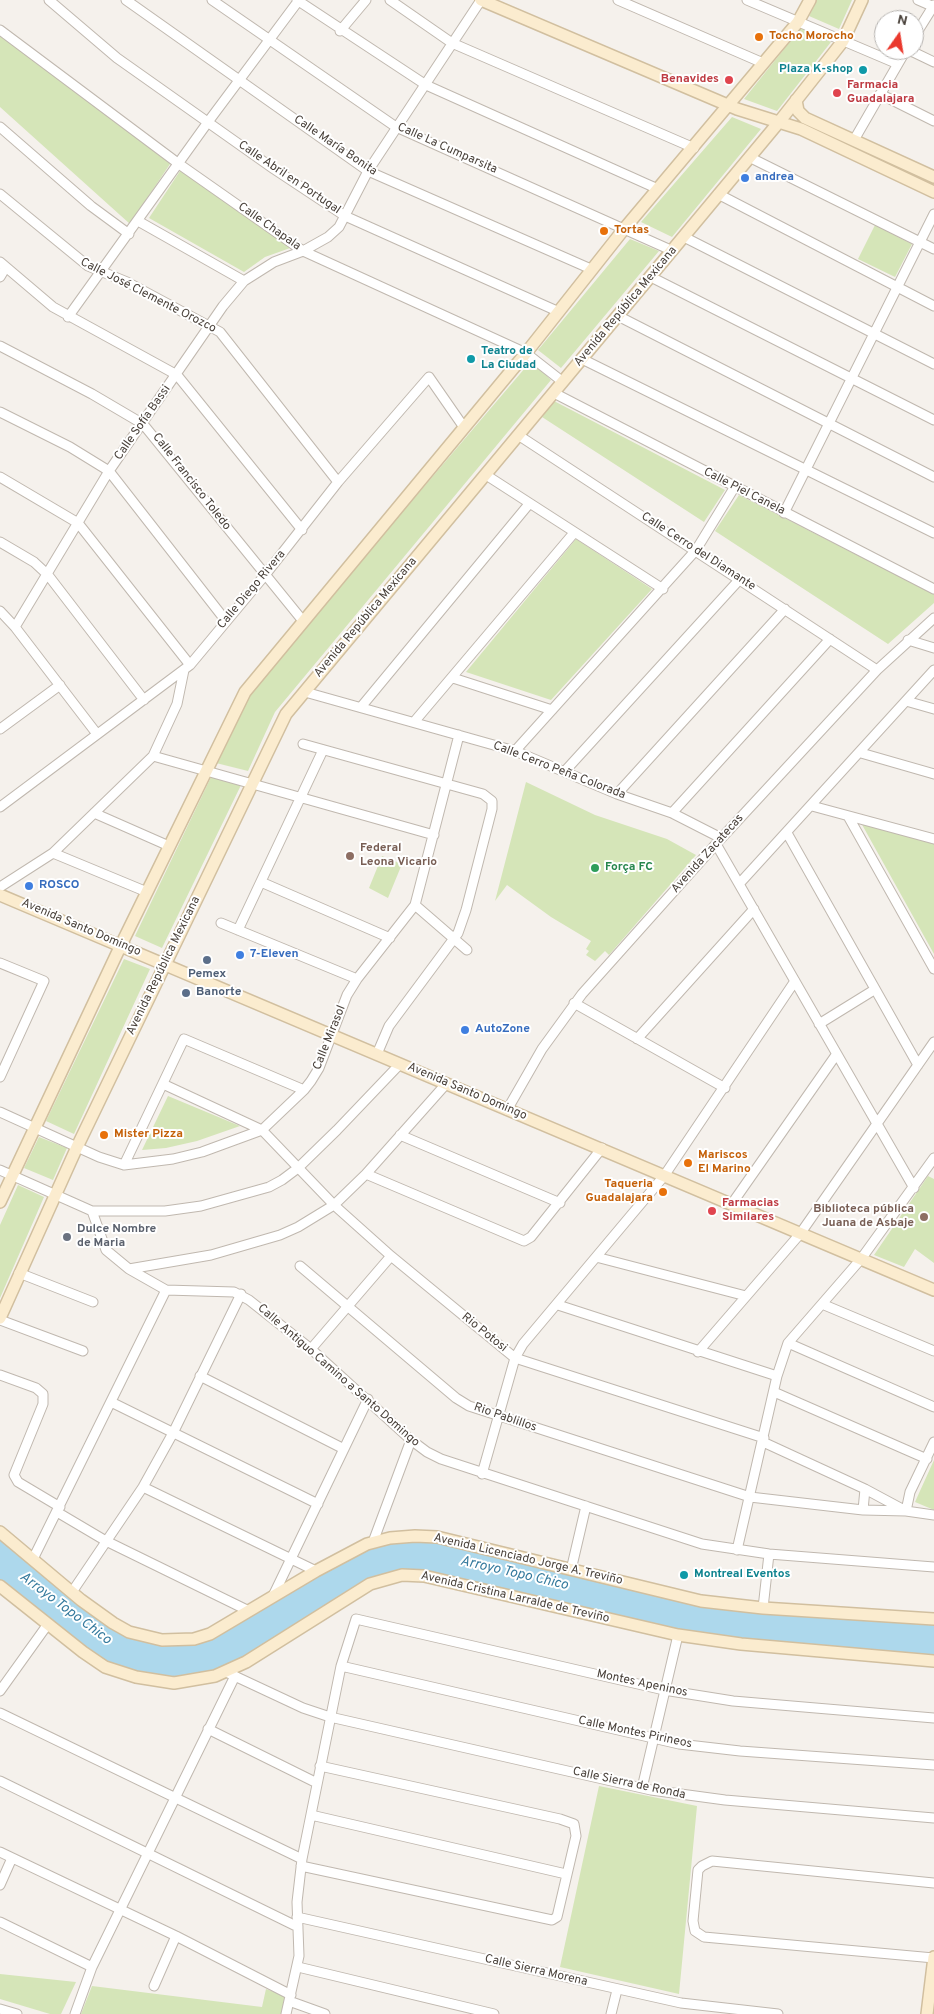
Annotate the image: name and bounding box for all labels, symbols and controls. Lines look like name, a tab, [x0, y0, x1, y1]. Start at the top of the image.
north arrow	[874, 10, 924, 60]
text: N	[895, 11, 909, 30]
place label: Tocho Morocho	[769, 30, 854, 44]
marker: Tocho Morocho	[753, 31, 765, 43]
place label: Plaza K-shop	[779, 63, 853, 77]
marker: Plaza K-shop	[857, 64, 869, 76]
place label: Benavides	[661, 73, 719, 87]
marker: Benavides	[723, 74, 735, 86]
place label: Farmacia Guadalajara	[847, 79, 914, 107]
marker: Farmacia Guadalajara	[831, 87, 843, 99]
street label: Calle María Bonita	[291, 113, 379, 179]
street label: Calle La Cumparsita	[395, 121, 499, 177]
street label: Calle Abril en Portugal	[235, 138, 343, 218]
place label: andrea	[755, 171, 794, 185]
marker: andrea	[739, 172, 751, 184]
street label: Calle Chapala	[235, 200, 303, 254]
place label: Tortas	[614, 224, 649, 238]
marker: Tortas	[598, 225, 610, 237]
street label: Avenida República Mexicana	[572, 244, 680, 370]
street label: Calle José Clemente Orozco	[78, 255, 218, 337]
place label: Teatro de La Ciudad	[481, 345, 536, 373]
marker: Teatro de La Ciudad	[465, 353, 477, 365]
street label: Calle Sofía Bassi	[112, 383, 174, 463]
street label: Calle Francisco Toledo	[149, 431, 233, 533]
street label: Calle Piel Canela	[701, 465, 787, 519]
street label: Calle Cerro del Diamante	[638, 510, 758, 594]
street label: Calle Diego Rivera	[215, 548, 289, 632]
street label: Avenida República Mexicana	[312, 555, 420, 681]
street label: Calle Cerro Peña Colorada	[491, 739, 627, 803]
street label: Avenida Zacatecas	[669, 812, 747, 896]
place label: Federal Leona Vicario	[360, 842, 437, 870]
marker: Federal Leona Vicario	[344, 850, 356, 862]
place label: Força FC	[605, 861, 653, 875]
marker: Força FC	[589, 862, 601, 874]
place label: ROSCO	[39, 879, 79, 893]
marker: ROSCO	[23, 880, 35, 892]
street label: Avenida República Mexicana	[124, 894, 204, 1038]
street label: Avenida Santo Domingo	[19, 896, 143, 960]
place label: 7-Eleven	[250, 948, 299, 962]
marker: 7-Eleven	[234, 949, 246, 961]
marker: Pemex	[201, 954, 213, 966]
place label: Pemex	[188, 968, 226, 982]
place label: Banorte	[196, 986, 241, 1000]
marker: Banorte	[180, 987, 192, 999]
street label: Calle Mirasol	[311, 1004, 349, 1072]
place label: AutoZone	[475, 1023, 530, 1037]
marker: AutoZone	[459, 1024, 471, 1036]
street label: Avenida Santo Domingo	[405, 1060, 529, 1124]
place label: Mister Pizza	[114, 1128, 183, 1142]
marker: Mister Pizza	[98, 1129, 110, 1141]
place label: Mariscos El Marino	[698, 1149, 751, 1177]
marker: Mariscos El Marino	[682, 1157, 694, 1169]
place label: Taqueria Guadalajara	[586, 1178, 653, 1206]
marker: Taqueria Guadalajara	[657, 1186, 669, 1198]
place label: Farmacias Similares	[722, 1197, 779, 1225]
place label: Biblioteca pública Juana de Asbaje	[813, 1203, 914, 1231]
marker: Farmacias Similares	[706, 1205, 718, 1217]
marker: Biblioteca pública Juana de Asbaje	[918, 1211, 930, 1223]
place label: Dulce Nombre de Maria	[77, 1223, 156, 1251]
marker: Dulce Nombre de Maria	[61, 1231, 73, 1243]
street label: Calle Antiguo Camino a Santo Domingo	[254, 1302, 422, 1450]
street label: Rio Potosi	[458, 1310, 510, 1356]
street label: Rio Pablillos	[472, 1401, 538, 1435]
street label: Avenida Licenciado Jorge A. Treviño	[432, 1531, 624, 1589]
water label: Arroyo Topo Chico	[458, 1553, 570, 1595]
place label: Montreal Eventos	[694, 1568, 790, 1582]
water label: Arroyo Topo Chico	[16, 1569, 114, 1649]
street label: Avenida Cristina Larralde de Treviño	[419, 1569, 611, 1627]
marker: Montreal Eventos	[678, 1569, 690, 1581]
street label: Montes Apeninos	[595, 1667, 689, 1701]
street label: Calle Montes Pirineos	[577, 1714, 693, 1752]
street label: Calle Sierra de Ronda	[571, 1765, 687, 1803]
street label: Calle Sierra Morena	[483, 1952, 589, 1990]

